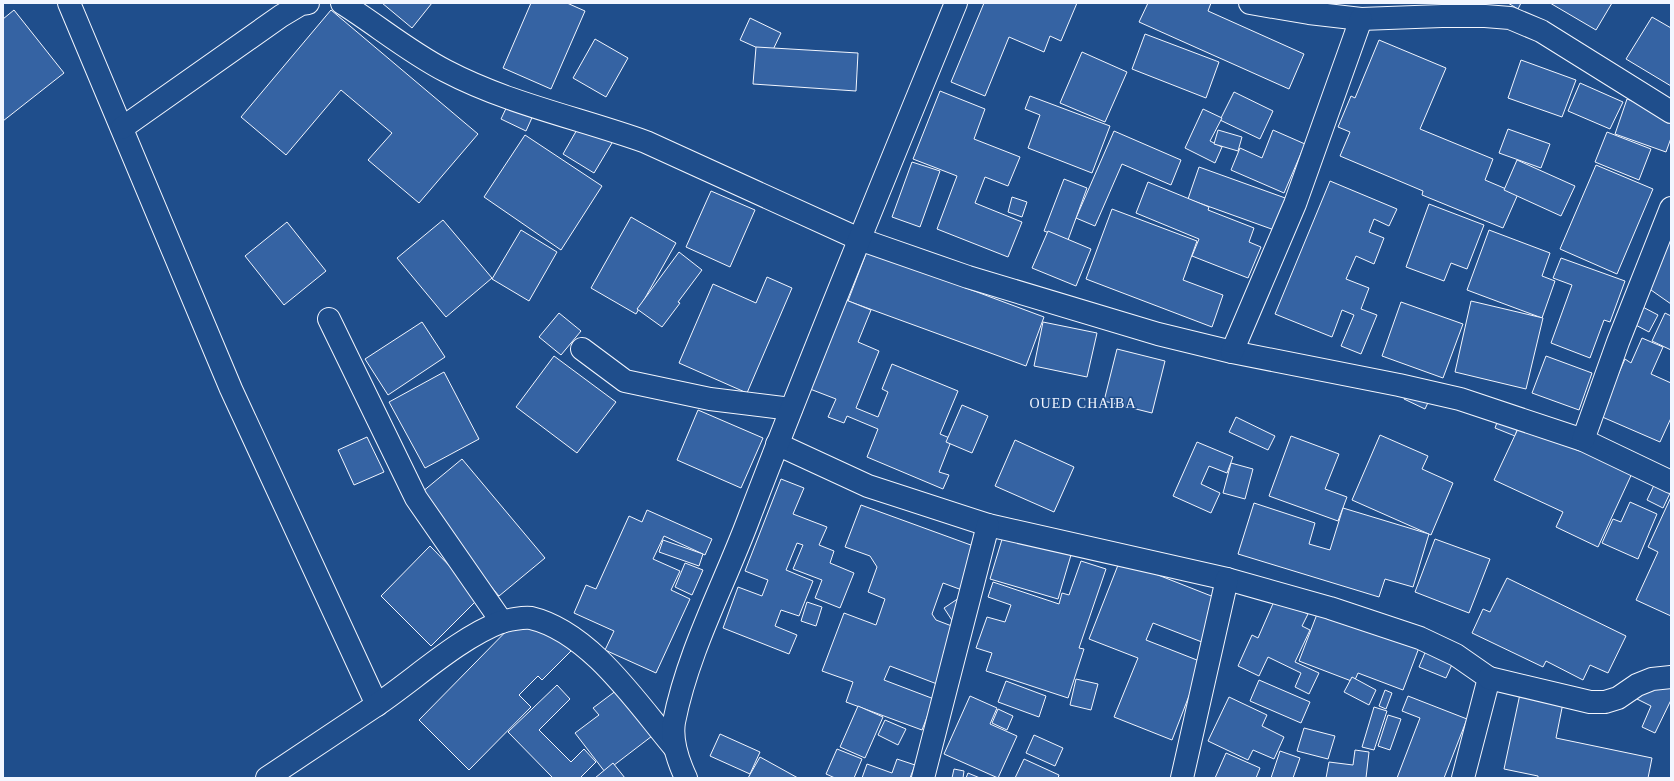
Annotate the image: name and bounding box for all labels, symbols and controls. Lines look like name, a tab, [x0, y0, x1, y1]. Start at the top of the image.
district label: OUED CHAIBA	[1029, 396, 1137, 411]

